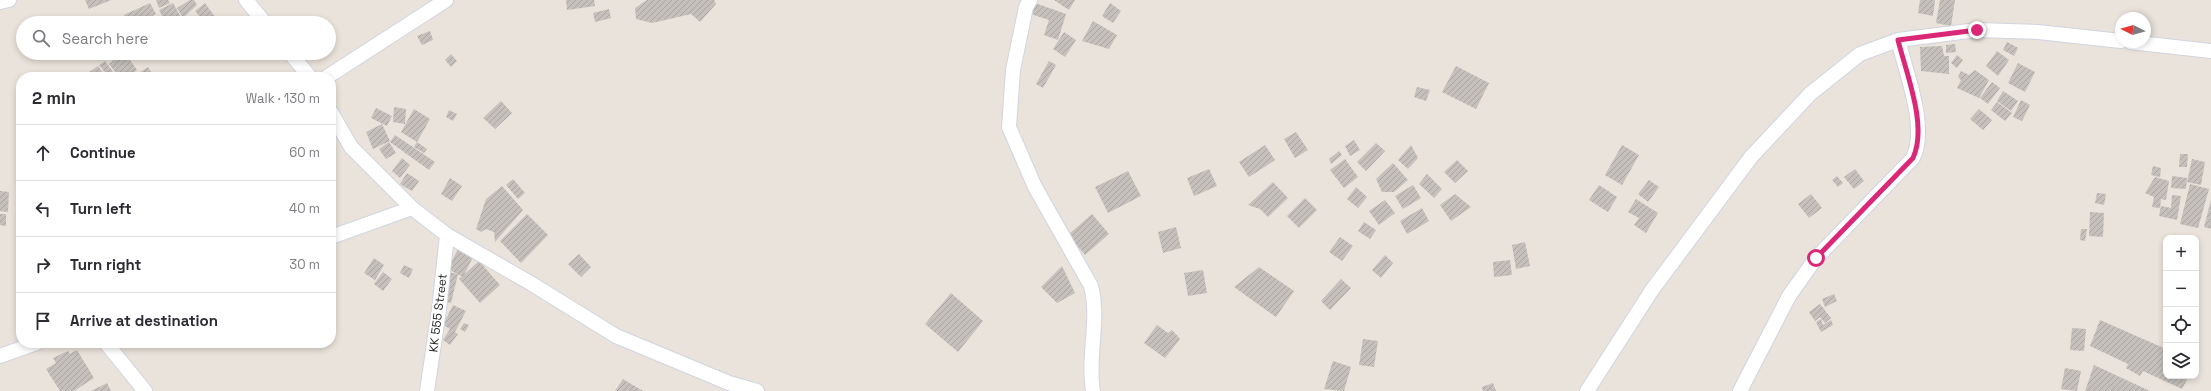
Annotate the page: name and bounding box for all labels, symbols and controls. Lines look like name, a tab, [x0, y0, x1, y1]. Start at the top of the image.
north arrow	[2115, 12, 2151, 48]
search box	[16, 16, 336, 60]
route end	[1968, 21, 1986, 39]
icon: search	[30, 27, 52, 49]
text: Search here	[62, 29, 148, 48]
text: 2 min	[32, 87, 76, 109]
text: Walk · 130 m	[246, 90, 320, 107]
icon: ahead	[32, 142, 54, 164]
text: Continue	[70, 143, 136, 162]
text: 60 m	[289, 144, 320, 161]
icon: left	[32, 198, 54, 220]
text: Turn left	[70, 199, 132, 218]
text: 40 m	[289, 200, 320, 217]
map controls	[2163, 235, 2199, 379]
button: +	[2163, 235, 2199, 271]
route start	[1807, 249, 1825, 267]
icon: right	[32, 254, 54, 276]
text: Turn right	[70, 255, 141, 274]
text: 30 m	[289, 256, 320, 273]
button: −	[2163, 271, 2199, 307]
street label: KK 555 Street	[425, 273, 451, 353]
button: locate	[2163, 307, 2199, 343]
icon: arrive	[32, 310, 54, 332]
text: Arrive at destination	[70, 311, 218, 330]
button: layers	[2163, 343, 2199, 379]

